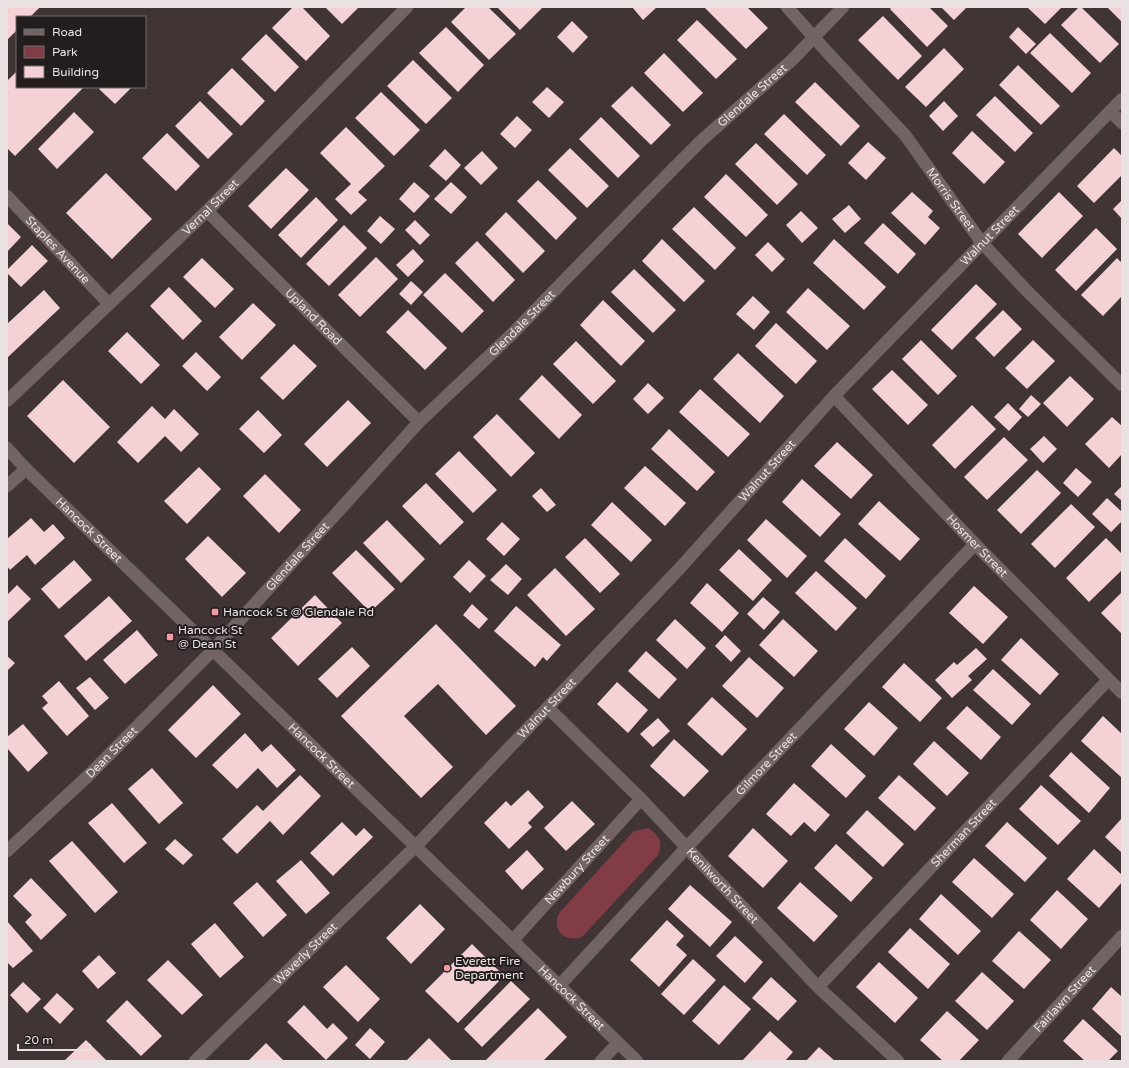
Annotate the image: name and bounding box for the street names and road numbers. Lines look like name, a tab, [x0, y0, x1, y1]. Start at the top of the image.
street label: Glendale Street	[715, 61, 790, 130]
street label: Morris Street	[924, 165, 978, 234]
street label: Vernal Street	[179, 176, 242, 238]
street label: Walnut Street	[958, 202, 1022, 268]
street label: Staples Avenue	[23, 213, 93, 287]
street label: Upland Road	[282, 286, 345, 348]
street label: Glendale Street	[486, 287, 558, 359]
street label: Walnut Street	[736, 437, 799, 504]
street label: Hancock Street	[53, 495, 125, 566]
street label: Hosmer Street	[943, 511, 1011, 580]
street label: Glendale Street	[263, 519, 332, 594]
street label: Walnut Street	[515, 675, 579, 741]
street label: Hancock Street	[285, 720, 358, 791]
street label: Dean Street	[83, 723, 141, 781]
street label: Gilmore Street	[733, 729, 800, 798]
street label: Sherman Street	[928, 796, 999, 870]
street label: Newbury Street	[542, 832, 612, 907]
street label: Kenilworth Street	[684, 845, 762, 927]
street label: Waverly Street	[271, 919, 340, 988]
street label: Hancock Street	[535, 962, 608, 1033]
street label: Fairlawn Street	[1031, 963, 1099, 1035]

